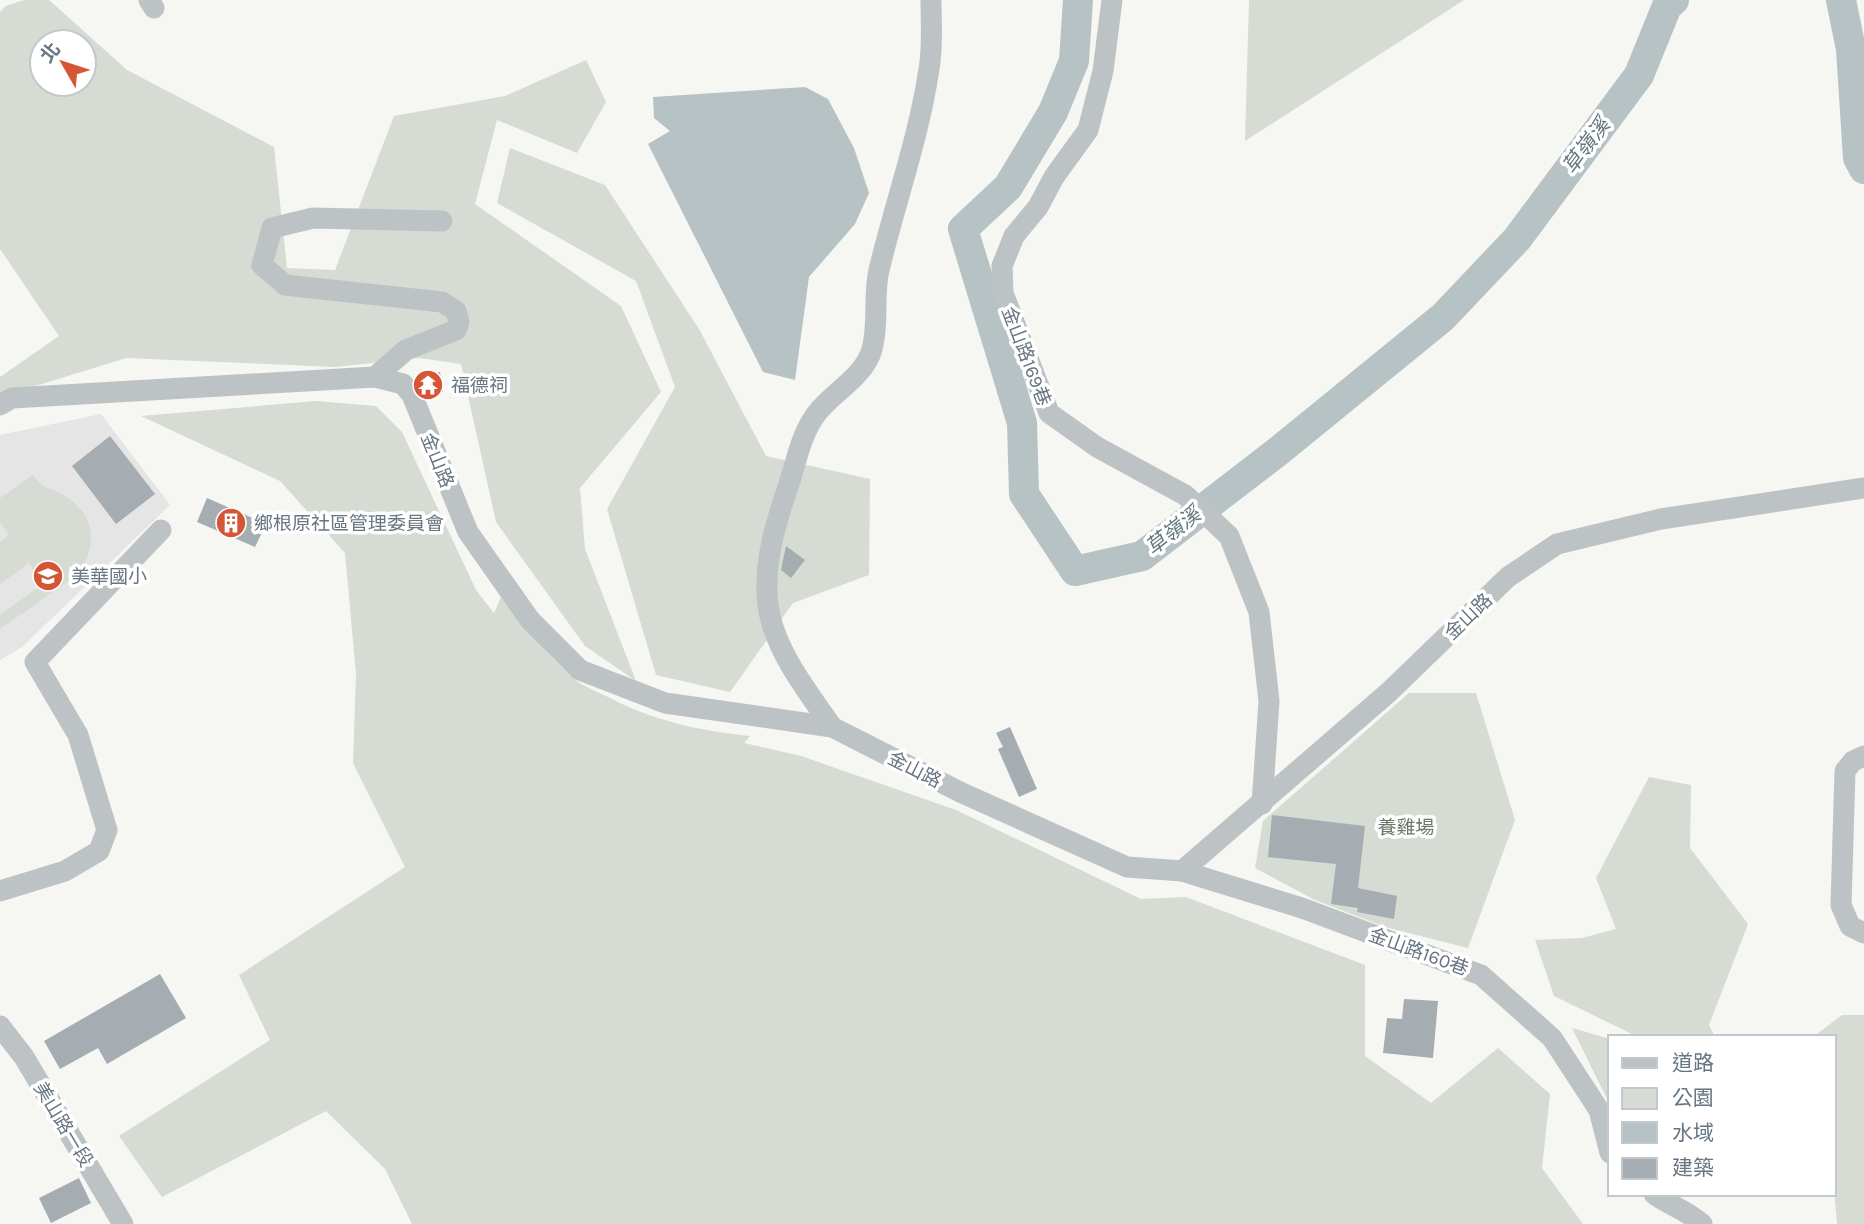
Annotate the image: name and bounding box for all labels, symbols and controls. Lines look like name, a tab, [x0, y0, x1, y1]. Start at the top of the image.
north arrow	[28, 28, 98, 98]
text: 北	[36, 39, 65, 67]
water label: 草嶺溪	[1557, 111, 1616, 178]
street label: 金山路169巷	[997, 304, 1055, 409]
temple icon: 福德祠	[411, 368, 445, 402]
place label: 福德祠	[451, 375, 508, 397]
street label: 金山路	[416, 430, 458, 491]
water label: 草嶺溪	[1141, 500, 1208, 560]
building icon: 鄉根原社區管理委員會	[214, 506, 248, 540]
place label: 鄉根原社區管理委員會	[254, 513, 444, 535]
school or university icon: 美華國小	[31, 559, 65, 593]
place label: 美華國小	[71, 566, 147, 588]
street label: 金山路	[1441, 589, 1497, 644]
street label: 金山路	[884, 747, 945, 793]
park label: 養雞場	[1377, 817, 1435, 839]
street label: 金山路160巷	[1366, 924, 1471, 980]
legend	[1608, 1035, 1836, 1196]
text: 道路	[1672, 1051, 1714, 1075]
street label: 美山路一段	[29, 1078, 97, 1171]
text: 公園	[1672, 1086, 1714, 1110]
text: 水域	[1672, 1121, 1714, 1145]
text: 建築	[1672, 1156, 1714, 1180]

